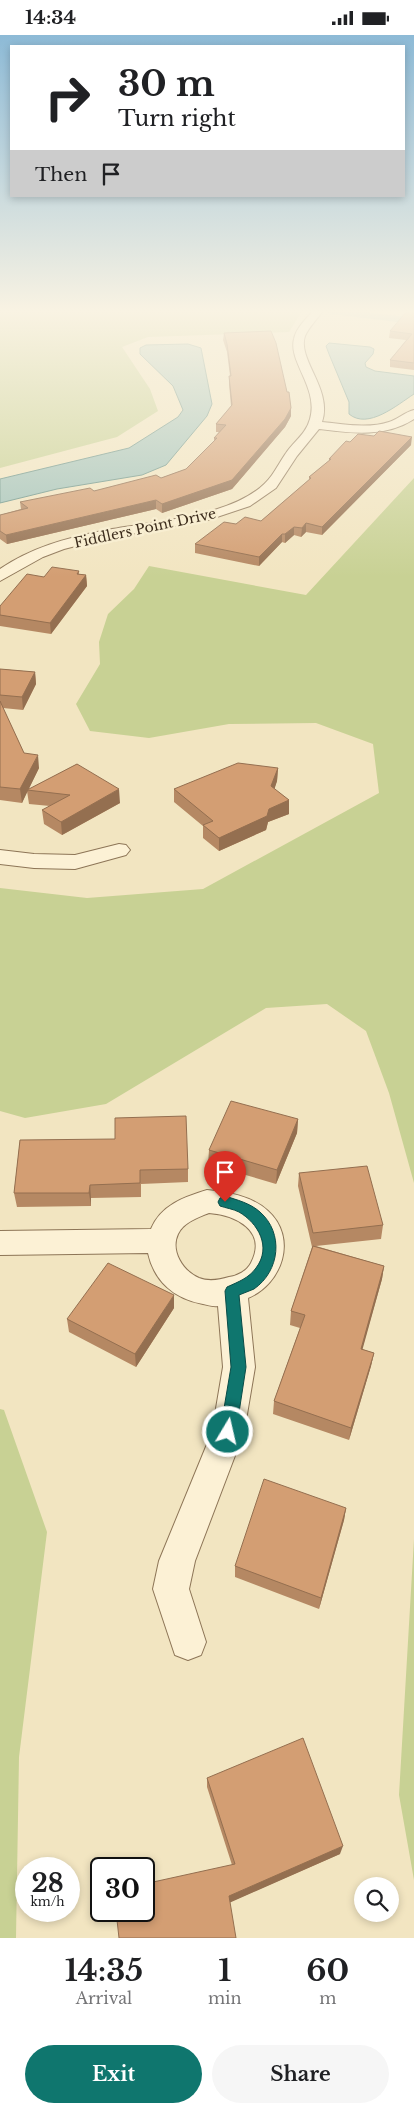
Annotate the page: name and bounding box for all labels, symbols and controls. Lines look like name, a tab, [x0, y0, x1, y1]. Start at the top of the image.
text: 14:34	[25, 6, 76, 29]
text: 30 m	[118, 62, 215, 105]
icon: right	[35, 65, 100, 130]
text: Turn right	[118, 105, 236, 132]
icon: arrive	[97, 160, 125, 188]
text: Then	[35, 163, 87, 186]
street label: Fiddlers Point Drive	[72, 504, 218, 552]
pin	[204, 1151, 246, 1202]
icon: arrive	[211, 1158, 239, 1186]
position arrow	[201, 1405, 253, 1457]
speed limit sign: 30	[90, 1857, 155, 1922]
text: 28	[31, 1868, 64, 1899]
map controls	[354, 1877, 399, 1922]
button: search	[354, 1877, 399, 1922]
text: km/h	[30, 1894, 65, 1909]
text: 14:35	[65, 1952, 143, 1989]
text: 1	[218, 1952, 231, 1989]
text: 60	[306, 1952, 349, 1989]
text: Arrival	[76, 1988, 132, 2008]
text: min	[208, 1988, 242, 2008]
text: m	[319, 1988, 336, 2008]
button: Exit	[25, 2045, 202, 2103]
button: Share	[212, 2045, 389, 2103]

